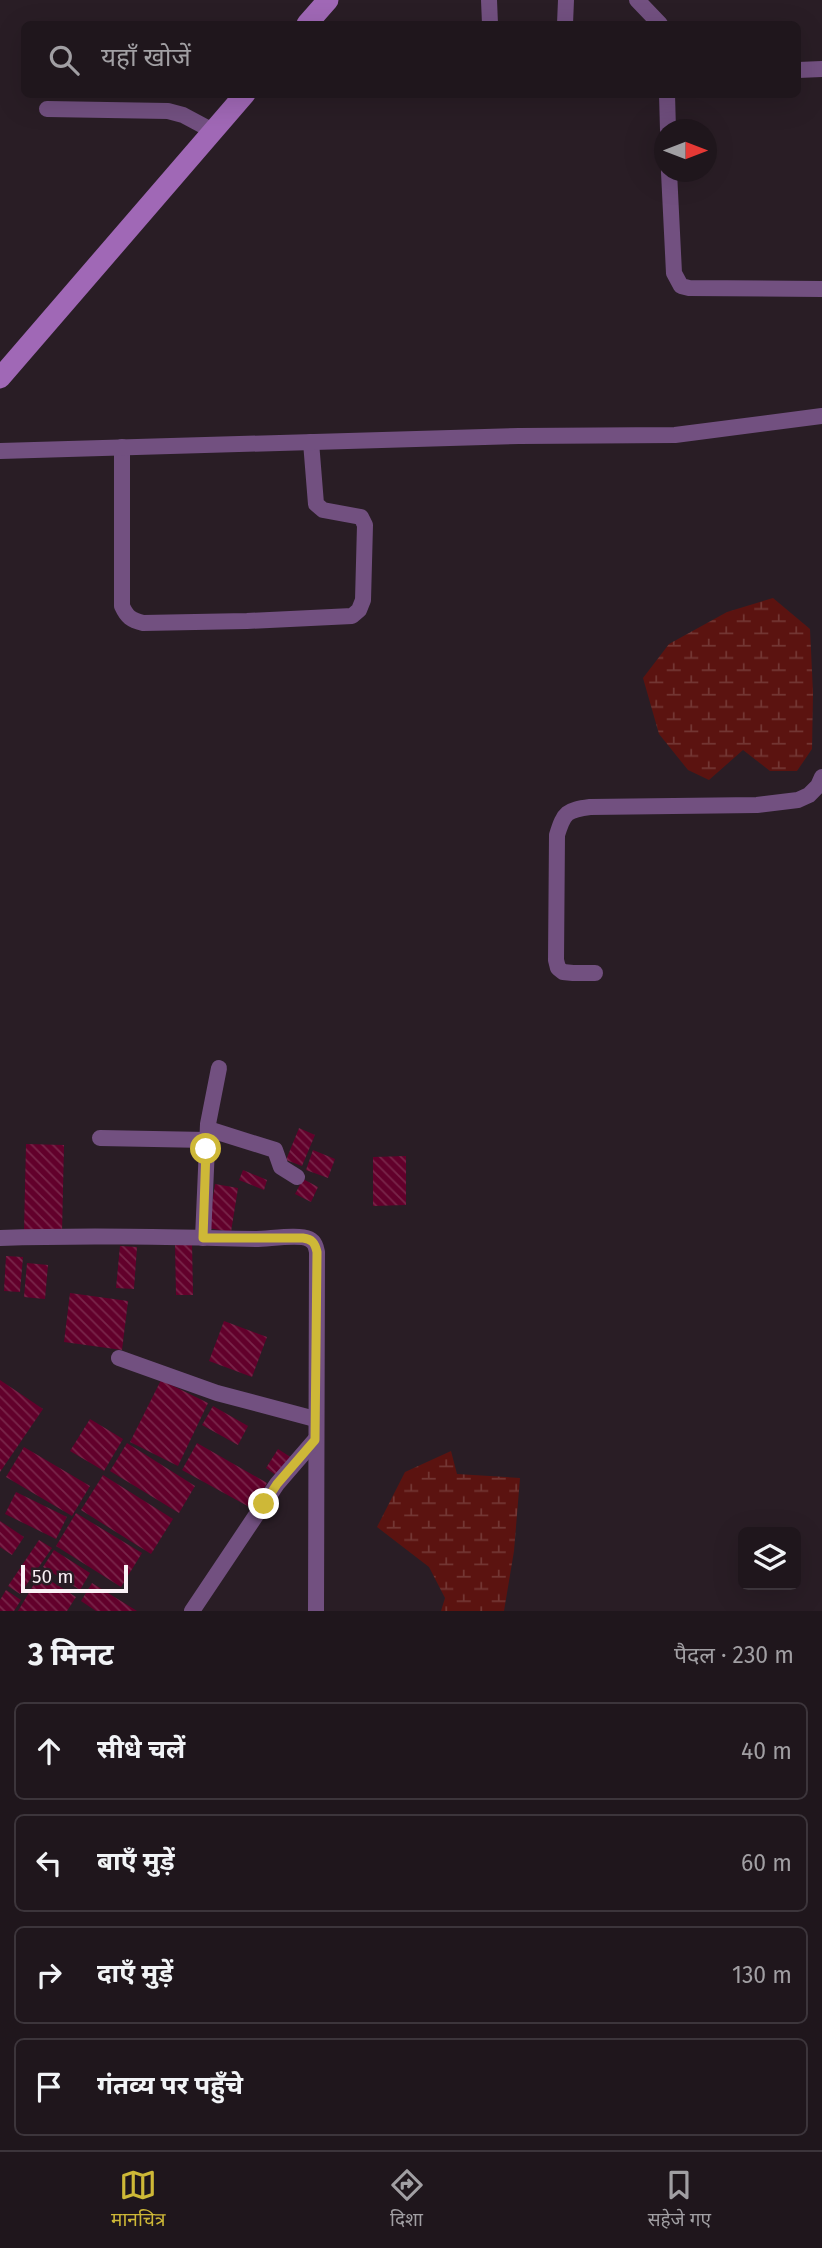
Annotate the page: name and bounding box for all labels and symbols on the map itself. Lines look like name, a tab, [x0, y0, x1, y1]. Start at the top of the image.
north arrow	[654, 119, 717, 182]
route start	[190, 1133, 221, 1164]
route end	[248, 1488, 279, 1519]
scale bar	[21, 1562, 128, 1594]

